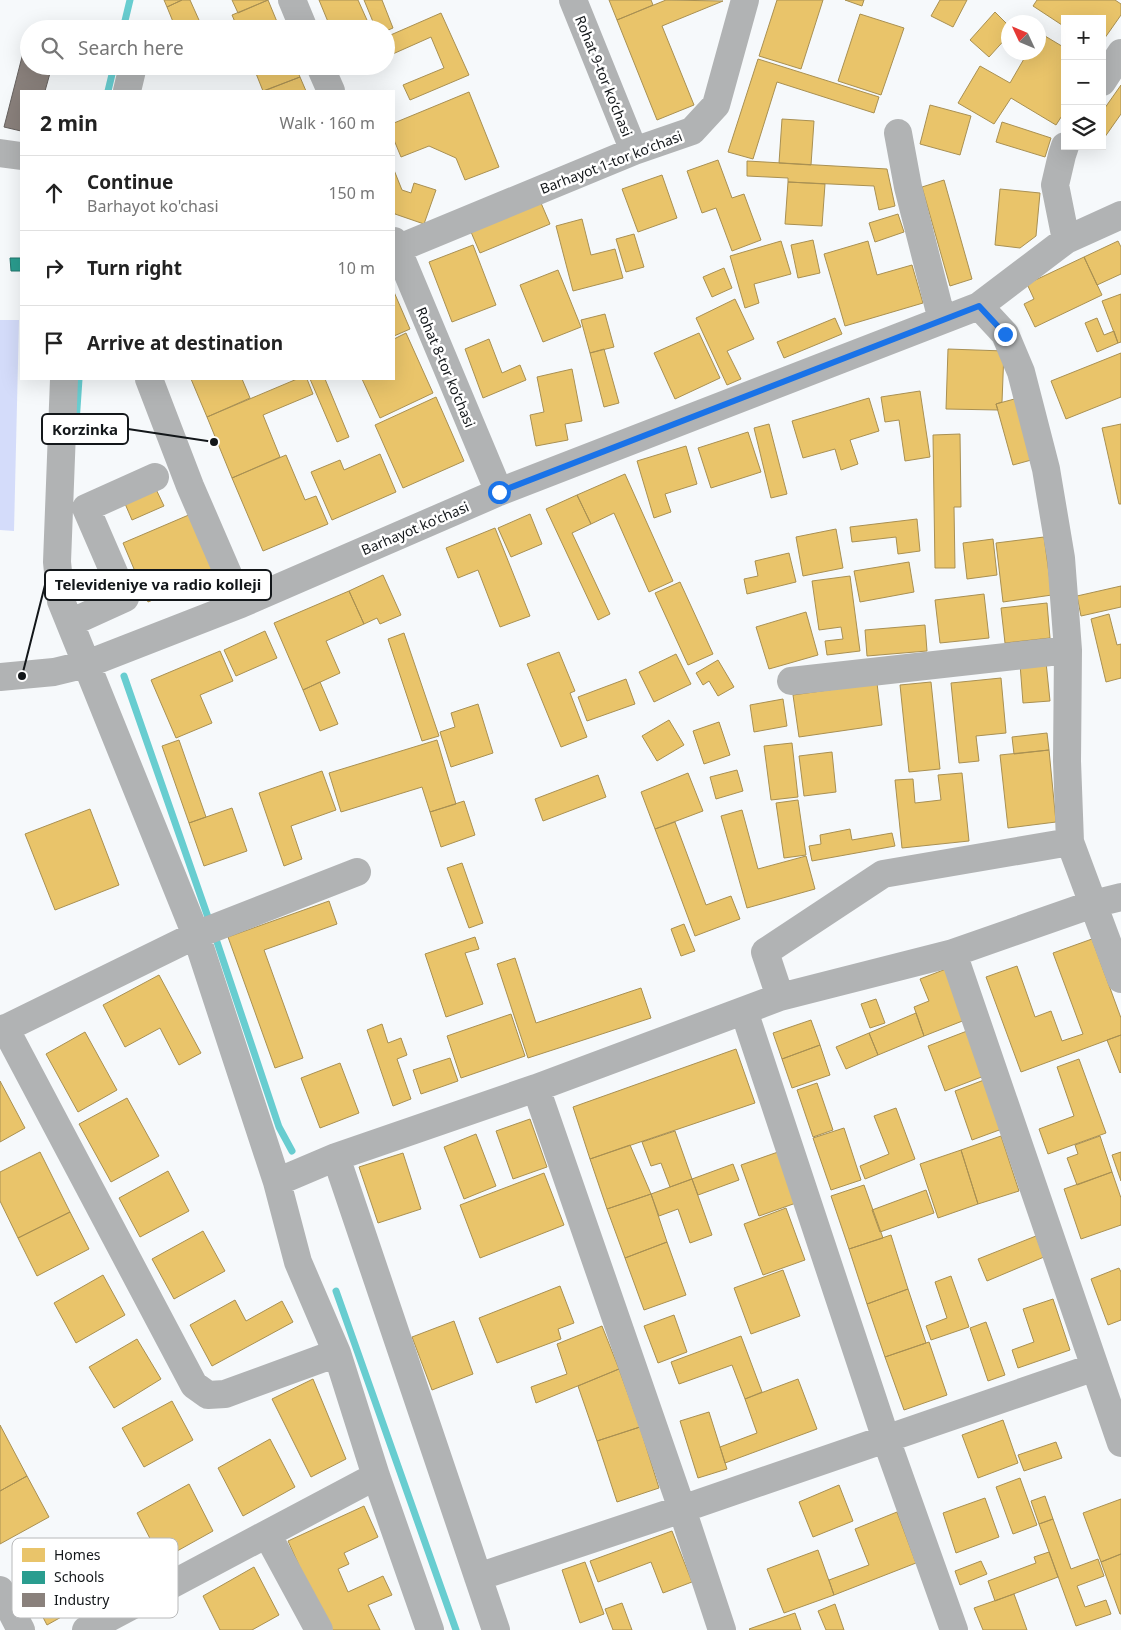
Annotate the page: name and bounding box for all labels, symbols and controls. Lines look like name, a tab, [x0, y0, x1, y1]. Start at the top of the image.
street label: Rohat 9-tor ko‘chasi	[571, 13, 637, 139]
north arrow	[1001, 15, 1046, 60]
map controls	[1061, 15, 1106, 150]
button: +	[1061, 15, 1106, 60]
search box	[20, 20, 395, 75]
icon: search	[38, 34, 66, 62]
text: Search here	[78, 35, 184, 61]
button: −	[1061, 60, 1106, 105]
button: layers	[1061, 105, 1106, 150]
text: 2 min	[40, 109, 98, 137]
text: Walk · 160 m	[280, 112, 375, 134]
street label: Barhayot 1-tor koʻchasi	[537, 126, 685, 198]
text: Continue	[87, 169, 173, 195]
icon: ahead	[40, 179, 68, 207]
text: 150 m	[328, 182, 375, 204]
text: Barhayot ko'chasi	[87, 195, 219, 217]
icon: right	[40, 254, 68, 282]
text: Turn right	[87, 255, 182, 281]
text: 10 m	[338, 257, 375, 279]
street label: Rohat 8-tor ko‘chasi	[412, 304, 480, 430]
route end	[994, 323, 1017, 346]
icon: arrive	[40, 329, 68, 357]
text: Arrive at destination	[87, 330, 283, 356]
callout: Korzinka	[42, 414, 128, 444]
text: Korzinka	[52, 419, 118, 439]
route start	[488, 481, 511, 504]
street label: Barhayot ko'chasi	[358, 497, 472, 559]
callout: Televideniye va radio kolleji	[45, 570, 271, 600]
text: Televideniye va radio kolleji	[55, 574, 261, 594]
legend	[12, 1538, 178, 1618]
text: Homes	[54, 1545, 101, 1564]
text: Schools	[54, 1567, 105, 1586]
text: Industry	[54, 1590, 110, 1609]

